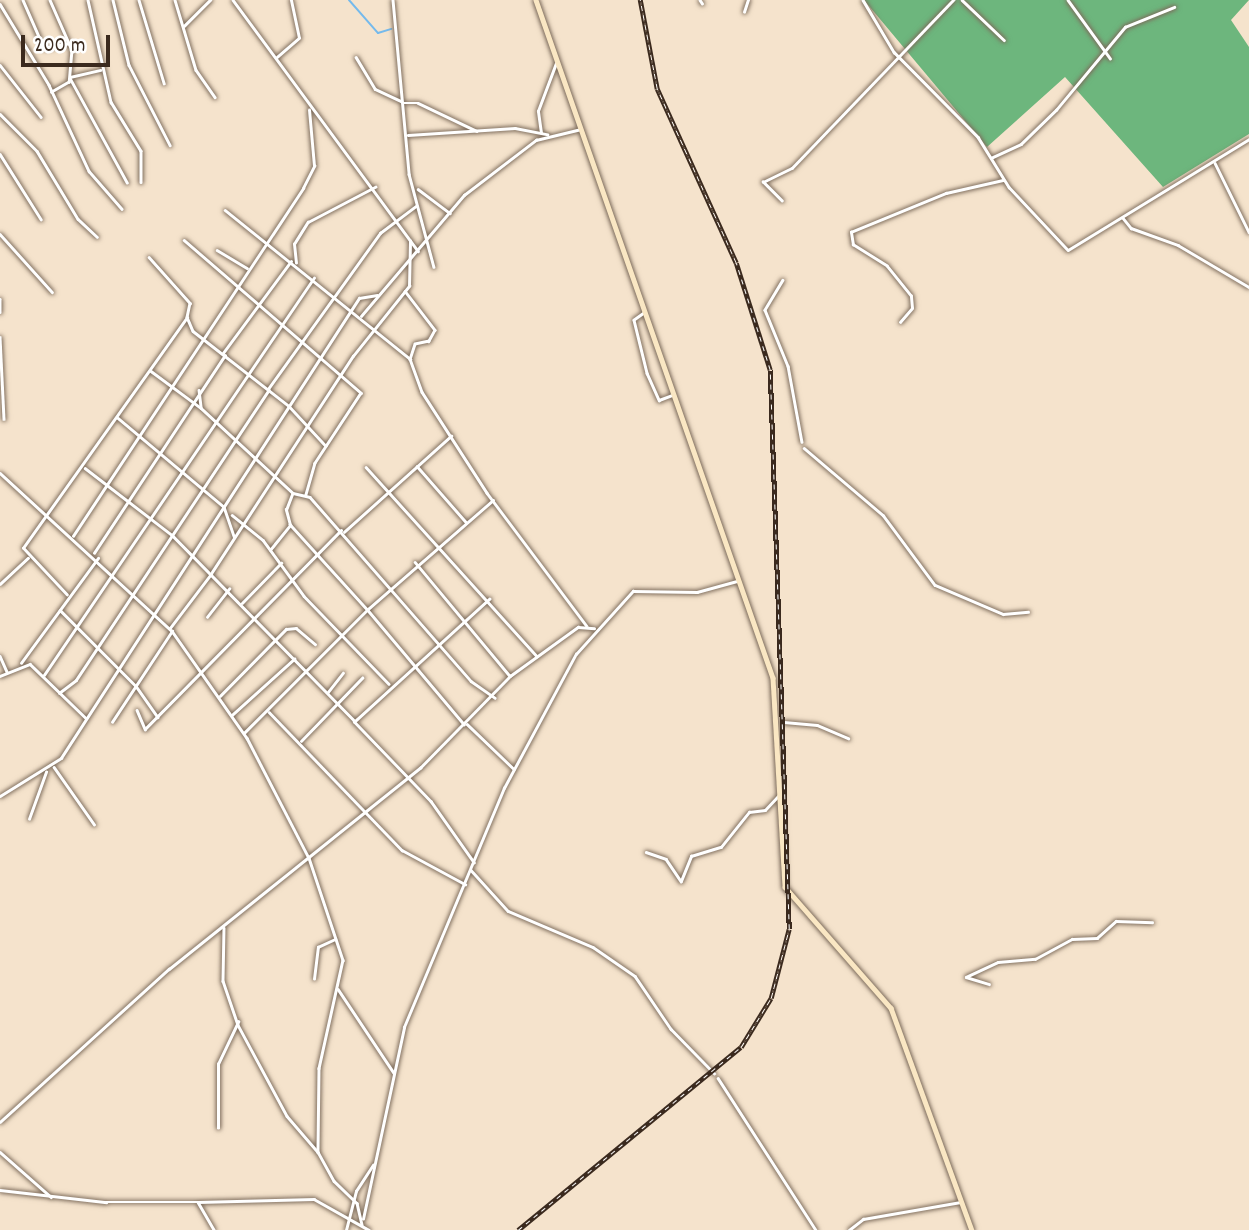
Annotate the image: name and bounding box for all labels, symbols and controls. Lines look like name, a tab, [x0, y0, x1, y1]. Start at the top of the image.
scale bar	[24, 21, 114, 65]
text: 200 m	[34, 32, 85, 62]

